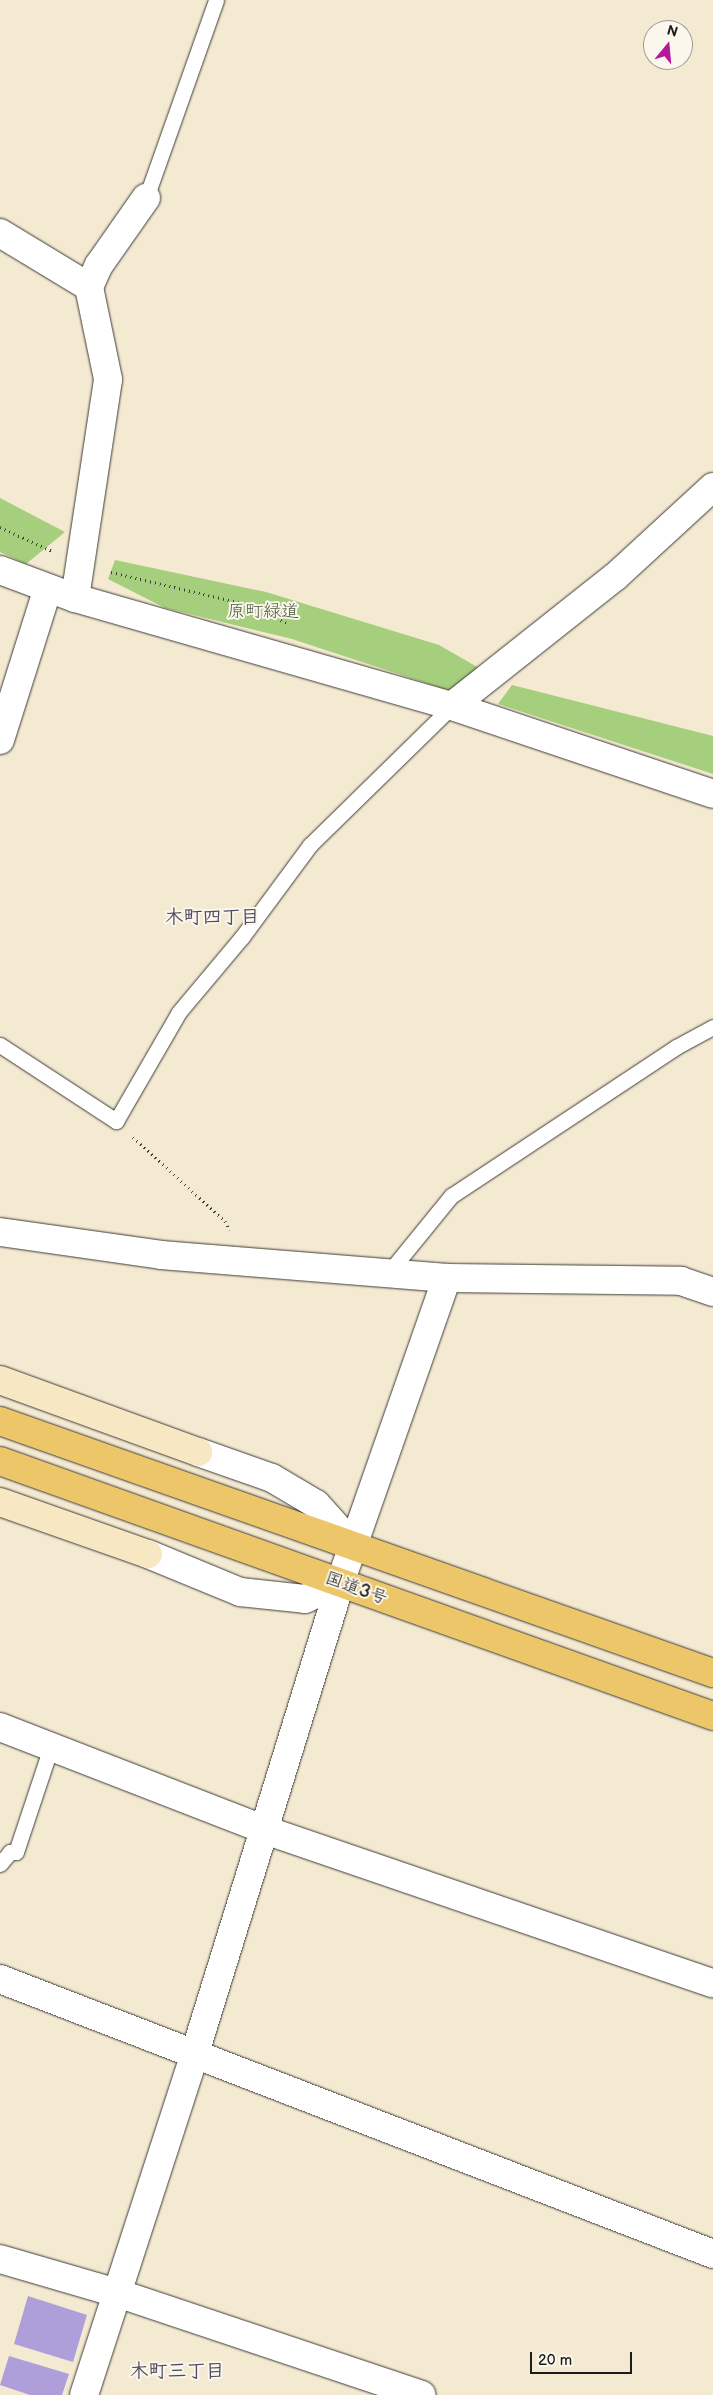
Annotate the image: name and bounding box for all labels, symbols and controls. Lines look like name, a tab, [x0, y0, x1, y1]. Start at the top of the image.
north arrow	[643, 20, 693, 70]
text: N	[665, 21, 680, 41]
park label: 原町緑道	[227, 601, 299, 623]
district label: 木町四丁目	[165, 907, 259, 929]
street label: 国道3号	[322, 1568, 390, 1610]
scale bar	[533, 2342, 636, 2374]
text: 20 m	[538, 2351, 572, 2370]
district label: 木町三丁目	[130, 2361, 224, 2383]

